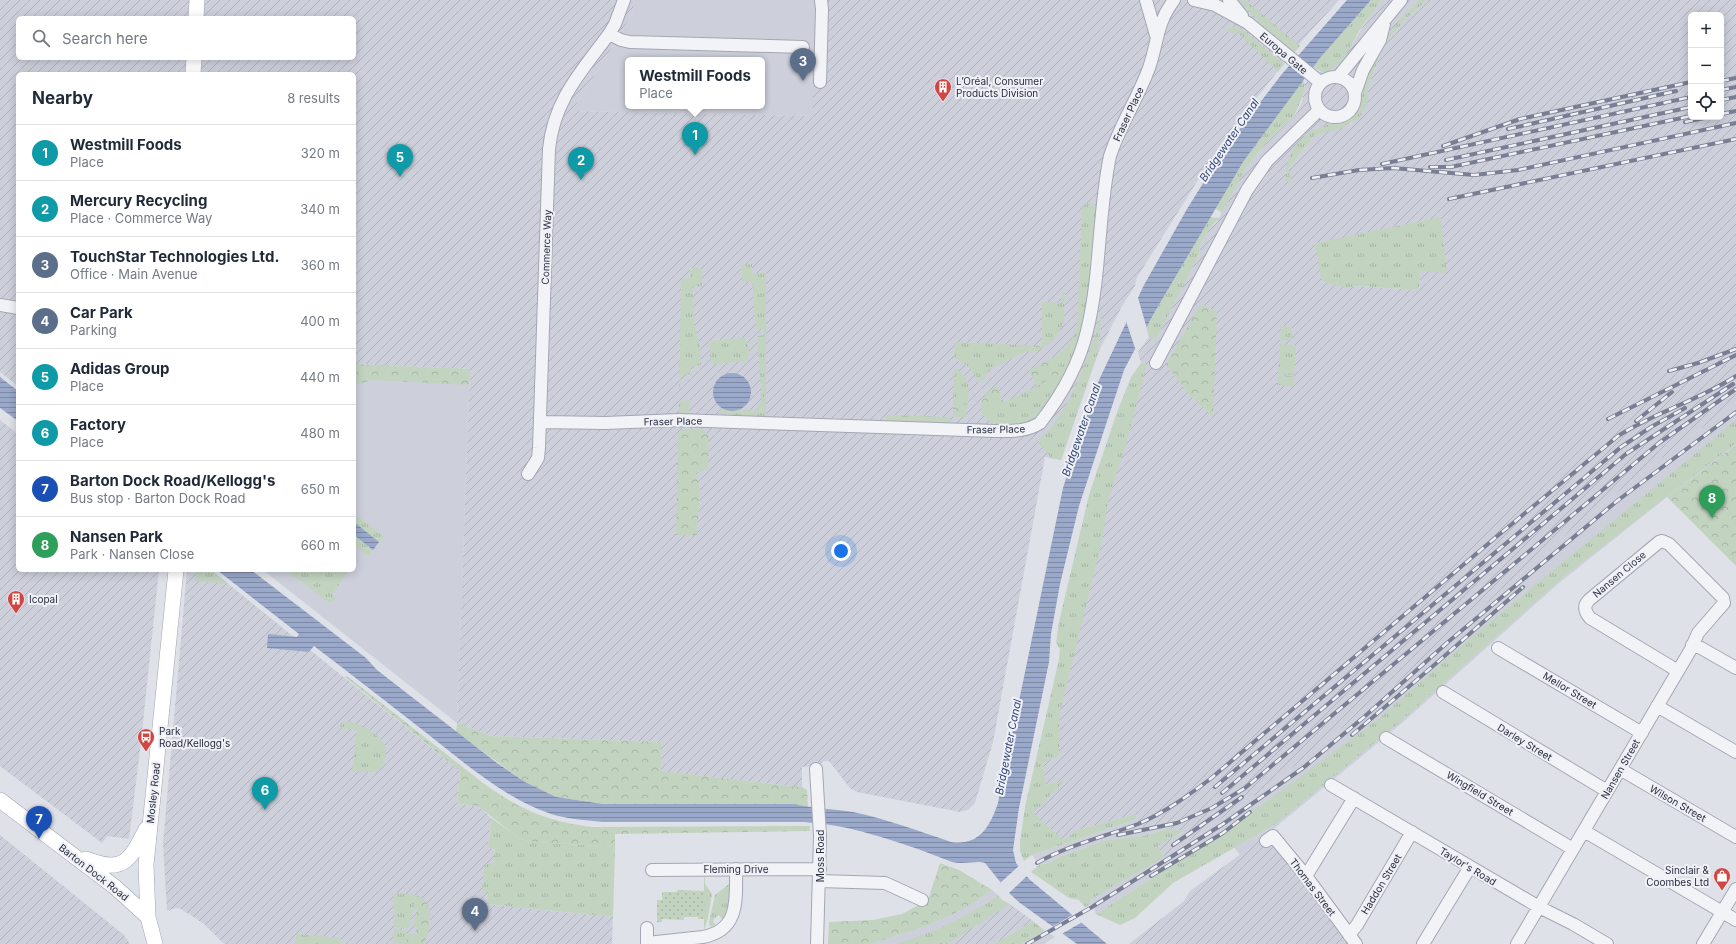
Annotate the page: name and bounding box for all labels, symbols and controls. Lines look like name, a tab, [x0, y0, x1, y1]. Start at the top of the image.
map controls	[1688, 12, 1724, 120]
button: +	[1688, 12, 1724, 48]
search box	[16, 16, 356, 60]
icon: search	[30, 27, 52, 49]
text: Search here	[62, 29, 148, 48]
street label: Europa Gate	[1258, 30, 1310, 76]
pin: 3	[790, 48, 816, 81]
button: −	[1688, 48, 1724, 84]
popup	[625, 57, 765, 109]
text: Westmill Foods	[639, 66, 751, 85]
place label: L’Oréal, Consumer Products Division	[956, 75, 1043, 99]
building icon: L’Oréal, Consumer Products Division	[933, 77, 953, 102]
button: locate	[1688, 84, 1724, 120]
text: Place	[639, 85, 673, 101]
street label: Fraser Place	[1110, 85, 1146, 143]
text: Nearby	[32, 88, 93, 108]
text: 8 results	[287, 90, 340, 106]
water label: Bridgewater Canal	[1196, 96, 1262, 184]
pin: 1	[682, 122, 708, 155]
text: Westmill Foods	[70, 135, 182, 154]
pin: 5	[387, 144, 413, 177]
text: 1	[42, 145, 48, 161]
text: 320 m	[301, 145, 340, 161]
pin: 2	[568, 147, 594, 180]
text: Place	[70, 154, 104, 170]
text: Mercury Recycling	[70, 191, 207, 210]
text: 2	[41, 201, 49, 217]
text: 340 m	[300, 201, 340, 217]
street label: Commerce Way	[539, 209, 553, 285]
text: Place · Commerce Way	[70, 210, 212, 226]
text: TouchStar Technologies Ltd.	[70, 247, 279, 266]
text: 3	[41, 257, 49, 273]
text: 360 m	[301, 257, 340, 273]
text: Office · Main Avenue	[70, 266, 197, 282]
text: Car Park	[70, 303, 133, 322]
text: 4	[41, 313, 49, 329]
text: 400 m	[300, 313, 340, 329]
text: Parking	[70, 322, 117, 338]
text: Adidas Group	[70, 359, 170, 378]
text: 5	[41, 369, 49, 385]
text: 440 m	[300, 369, 340, 385]
text: Place	[70, 378, 104, 394]
water label: Bridgewater Canal	[1059, 381, 1104, 478]
street label: Fraser Place	[644, 414, 703, 428]
text: Factory	[70, 415, 126, 434]
street label: Fraser Place	[967, 422, 1026, 436]
text: 6	[41, 425, 49, 441]
text: 480 m	[300, 425, 340, 441]
text: Place	[70, 434, 104, 450]
text: Barton Dock Road/Kellogg's	[70, 471, 275, 490]
text: 7	[41, 481, 49, 497]
text: 650 m	[301, 481, 340, 497]
pin: 8	[1699, 485, 1725, 518]
text: Bus stop · Barton Dock Road	[70, 490, 245, 506]
text: Nansen Park	[70, 527, 163, 546]
text: 8	[41, 537, 49, 553]
text: 660 m	[301, 537, 340, 553]
your location	[831, 541, 851, 561]
text: Park · Nansen Close	[70, 546, 194, 562]
street label: Nansen Close	[1590, 548, 1648, 600]
building icon: Icopal	[6, 589, 26, 614]
place label: Icopal	[29, 593, 58, 605]
street label: Mellor Street	[1541, 669, 1600, 711]
water label: Bridgewater Canal	[992, 698, 1024, 796]
street label: Darley Street	[1496, 721, 1555, 763]
place label: Park Road/Kellogg's	[159, 725, 230, 749]
bus stop icon: Park Road/Kellogg's	[136, 727, 156, 752]
street label: Nansen Street	[1598, 736, 1642, 801]
street label: Mosley Road	[144, 762, 162, 824]
street label: Wingfield Street	[1444, 768, 1516, 818]
pin: 6	[252, 777, 278, 810]
street label: Wilson Street	[1648, 782, 1709, 824]
pin: 7	[26, 806, 52, 839]
street label: Moss Road	[814, 830, 826, 882]
street label: Barton Dock Road	[57, 841, 131, 903]
street label: Taylor's Road	[1437, 844, 1499, 888]
street label: Haddon Street	[1358, 851, 1404, 916]
street label: Thomas Street	[1287, 856, 1339, 919]
street label: Fleming Drive	[703, 863, 769, 875]
place label: Sinclair & Coombes Ltd	[1646, 864, 1710, 888]
shop icon: Sinclair & Coombes Ltd	[1712, 866, 1732, 891]
pin: 4	[462, 898, 488, 931]

